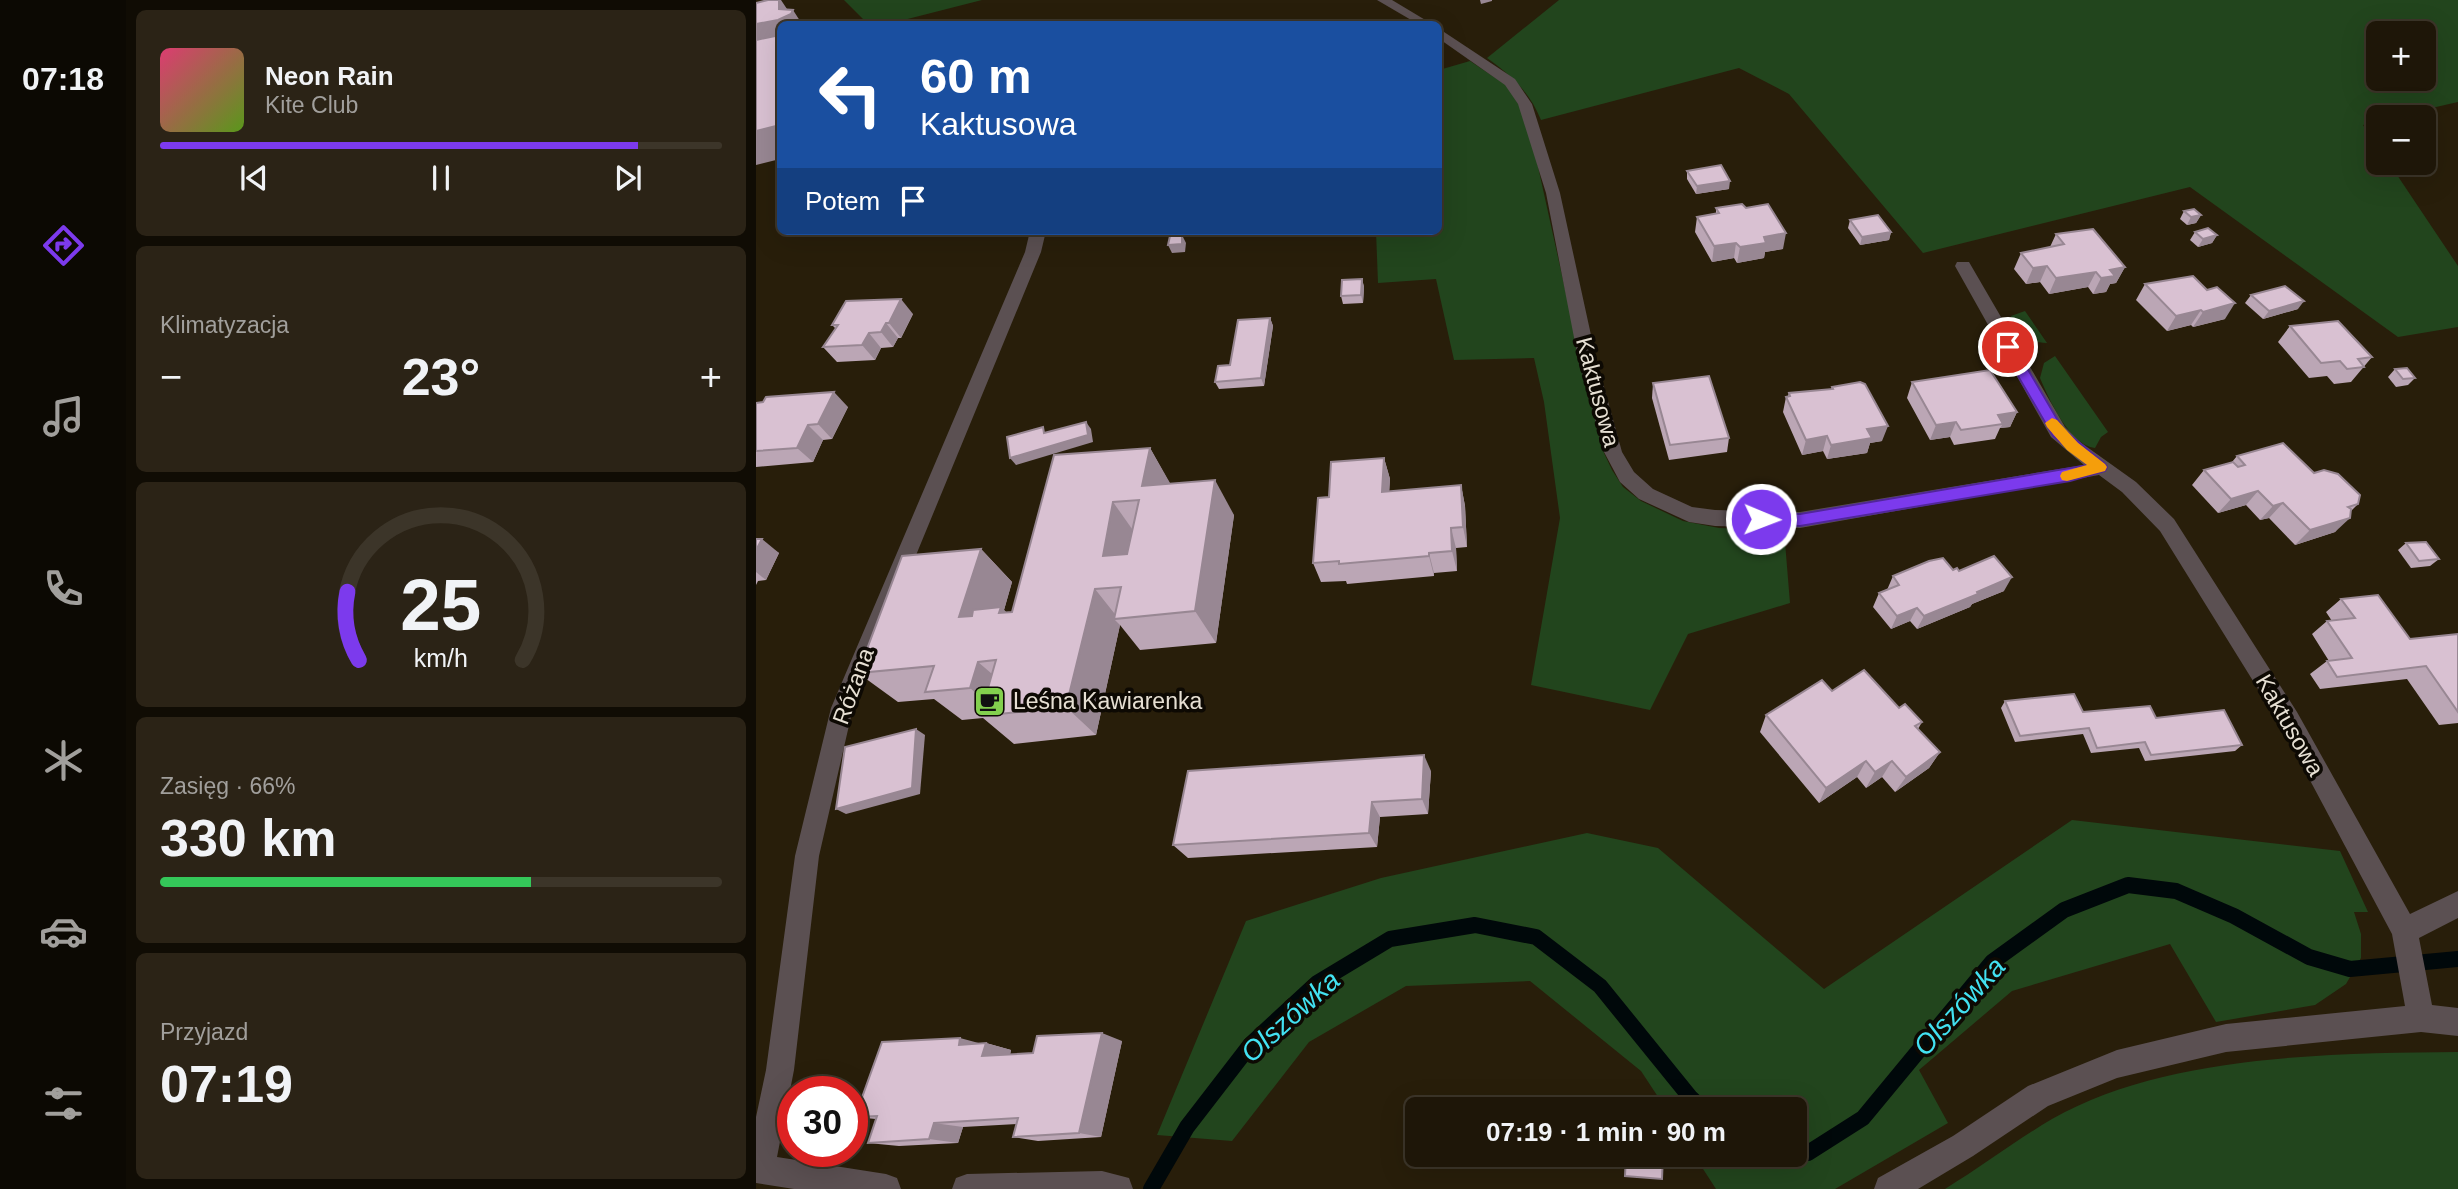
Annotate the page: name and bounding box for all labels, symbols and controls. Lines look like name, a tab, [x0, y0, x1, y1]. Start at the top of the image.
map controls	[2366, 21, 2436, 175]
button: +	[2366, 21, 2436, 91]
icon: left	[805, 49, 896, 140]
text: 60 m	[920, 49, 1032, 103]
text: 07:18	[22, 61, 104, 97]
text: Neon Rain	[265, 61, 394, 91]
text: Kite Club	[265, 92, 358, 118]
button: −	[2366, 105, 2436, 175]
text: Kaktusowa	[920, 106, 1077, 142]
icon: previous	[235, 159, 273, 197]
icon: pause	[422, 159, 460, 197]
icon: next	[609, 159, 647, 197]
icon: arrive	[894, 182, 932, 220]
text: Potem	[805, 186, 880, 216]
icon: directions	[39, 221, 88, 270]
text: Klimatyzacja	[160, 312, 289, 338]
pin	[1978, 317, 2038, 377]
icon: arrive	[1989, 328, 2027, 366]
street label: Kaktusowa	[1571, 334, 1625, 450]
text: 23°	[402, 348, 480, 406]
text: −	[160, 356, 182, 398]
text: +	[700, 356, 722, 398]
icon: music	[39, 392, 88, 441]
position arrow	[1724, 482, 1798, 556]
icon: phone	[39, 564, 88, 613]
text: 25	[401, 565, 481, 646]
text: km/h	[414, 644, 468, 672]
street label: Różana	[827, 644, 879, 728]
street label: Kaktusowa	[2251, 670, 2329, 780]
cafe icon: Leśna Kawiarenka	[973, 684, 1007, 718]
place label: Leśna Kawiarenka	[1013, 688, 1202, 714]
icon: climate	[39, 736, 88, 785]
text: Zasięg · 66%	[160, 773, 296, 799]
text: 330 km	[160, 809, 336, 867]
icon: car	[39, 907, 88, 956]
water label: Olszówka	[1907, 951, 2011, 1062]
water label: Olszówka	[1235, 964, 1346, 1068]
text: Przyjazd	[160, 1019, 248, 1045]
text: 07:19	[160, 1055, 293, 1113]
speed limit sign: 30	[777, 1076, 868, 1167]
icon: filters	[39, 1079, 88, 1128]
text: 07:19 · 1 min · 90 m	[1486, 1117, 1726, 1147]

